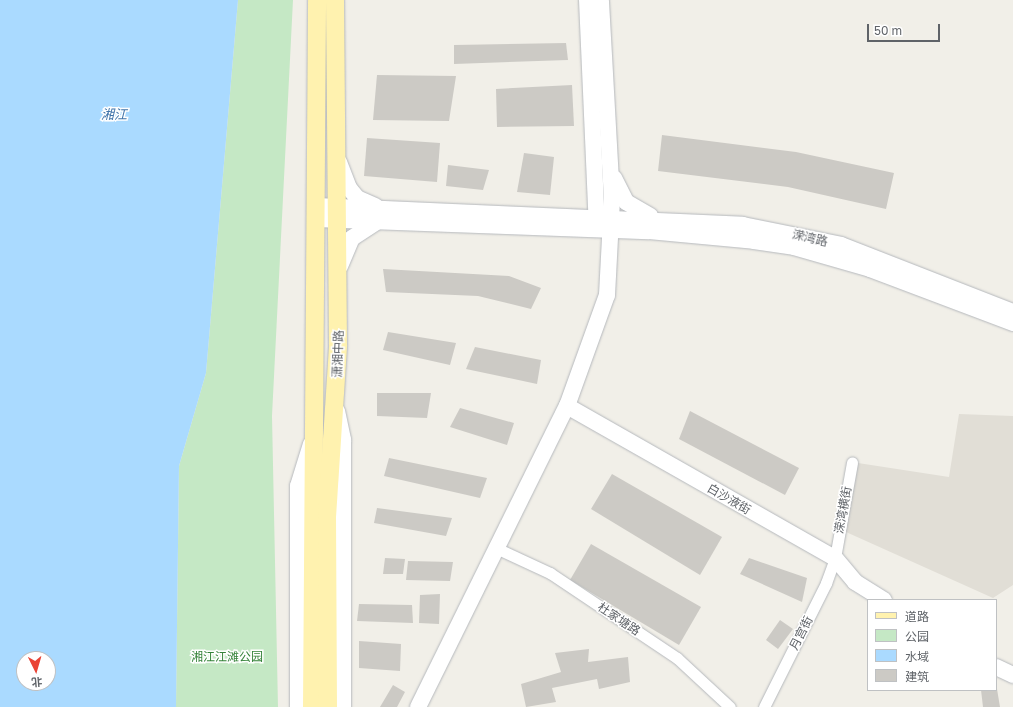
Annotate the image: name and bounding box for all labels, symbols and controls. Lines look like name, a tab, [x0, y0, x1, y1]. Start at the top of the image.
scale bar	[869, 16, 942, 42]
text: 50 m	[874, 23, 902, 38]
water label: 湘江	[101, 106, 127, 122]
street label: 溁湾路	[791, 227, 829, 249]
street label: 潇湘中路	[330, 330, 346, 378]
street label: 白沙液街	[705, 481, 753, 517]
street label: 溁湾横街	[832, 485, 854, 535]
legend	[867, 599, 997, 691]
street label: 杜家塘路	[595, 600, 643, 638]
text: 道路	[905, 609, 929, 624]
street label: 月宫街	[786, 614, 816, 652]
text: 公园	[905, 629, 929, 644]
text: 水域	[905, 649, 929, 664]
park label: 湘江江滩公园	[191, 650, 263, 664]
north arrow	[16, 651, 56, 691]
text: 建筑	[905, 669, 929, 684]
text: 北	[31, 676, 43, 689]

